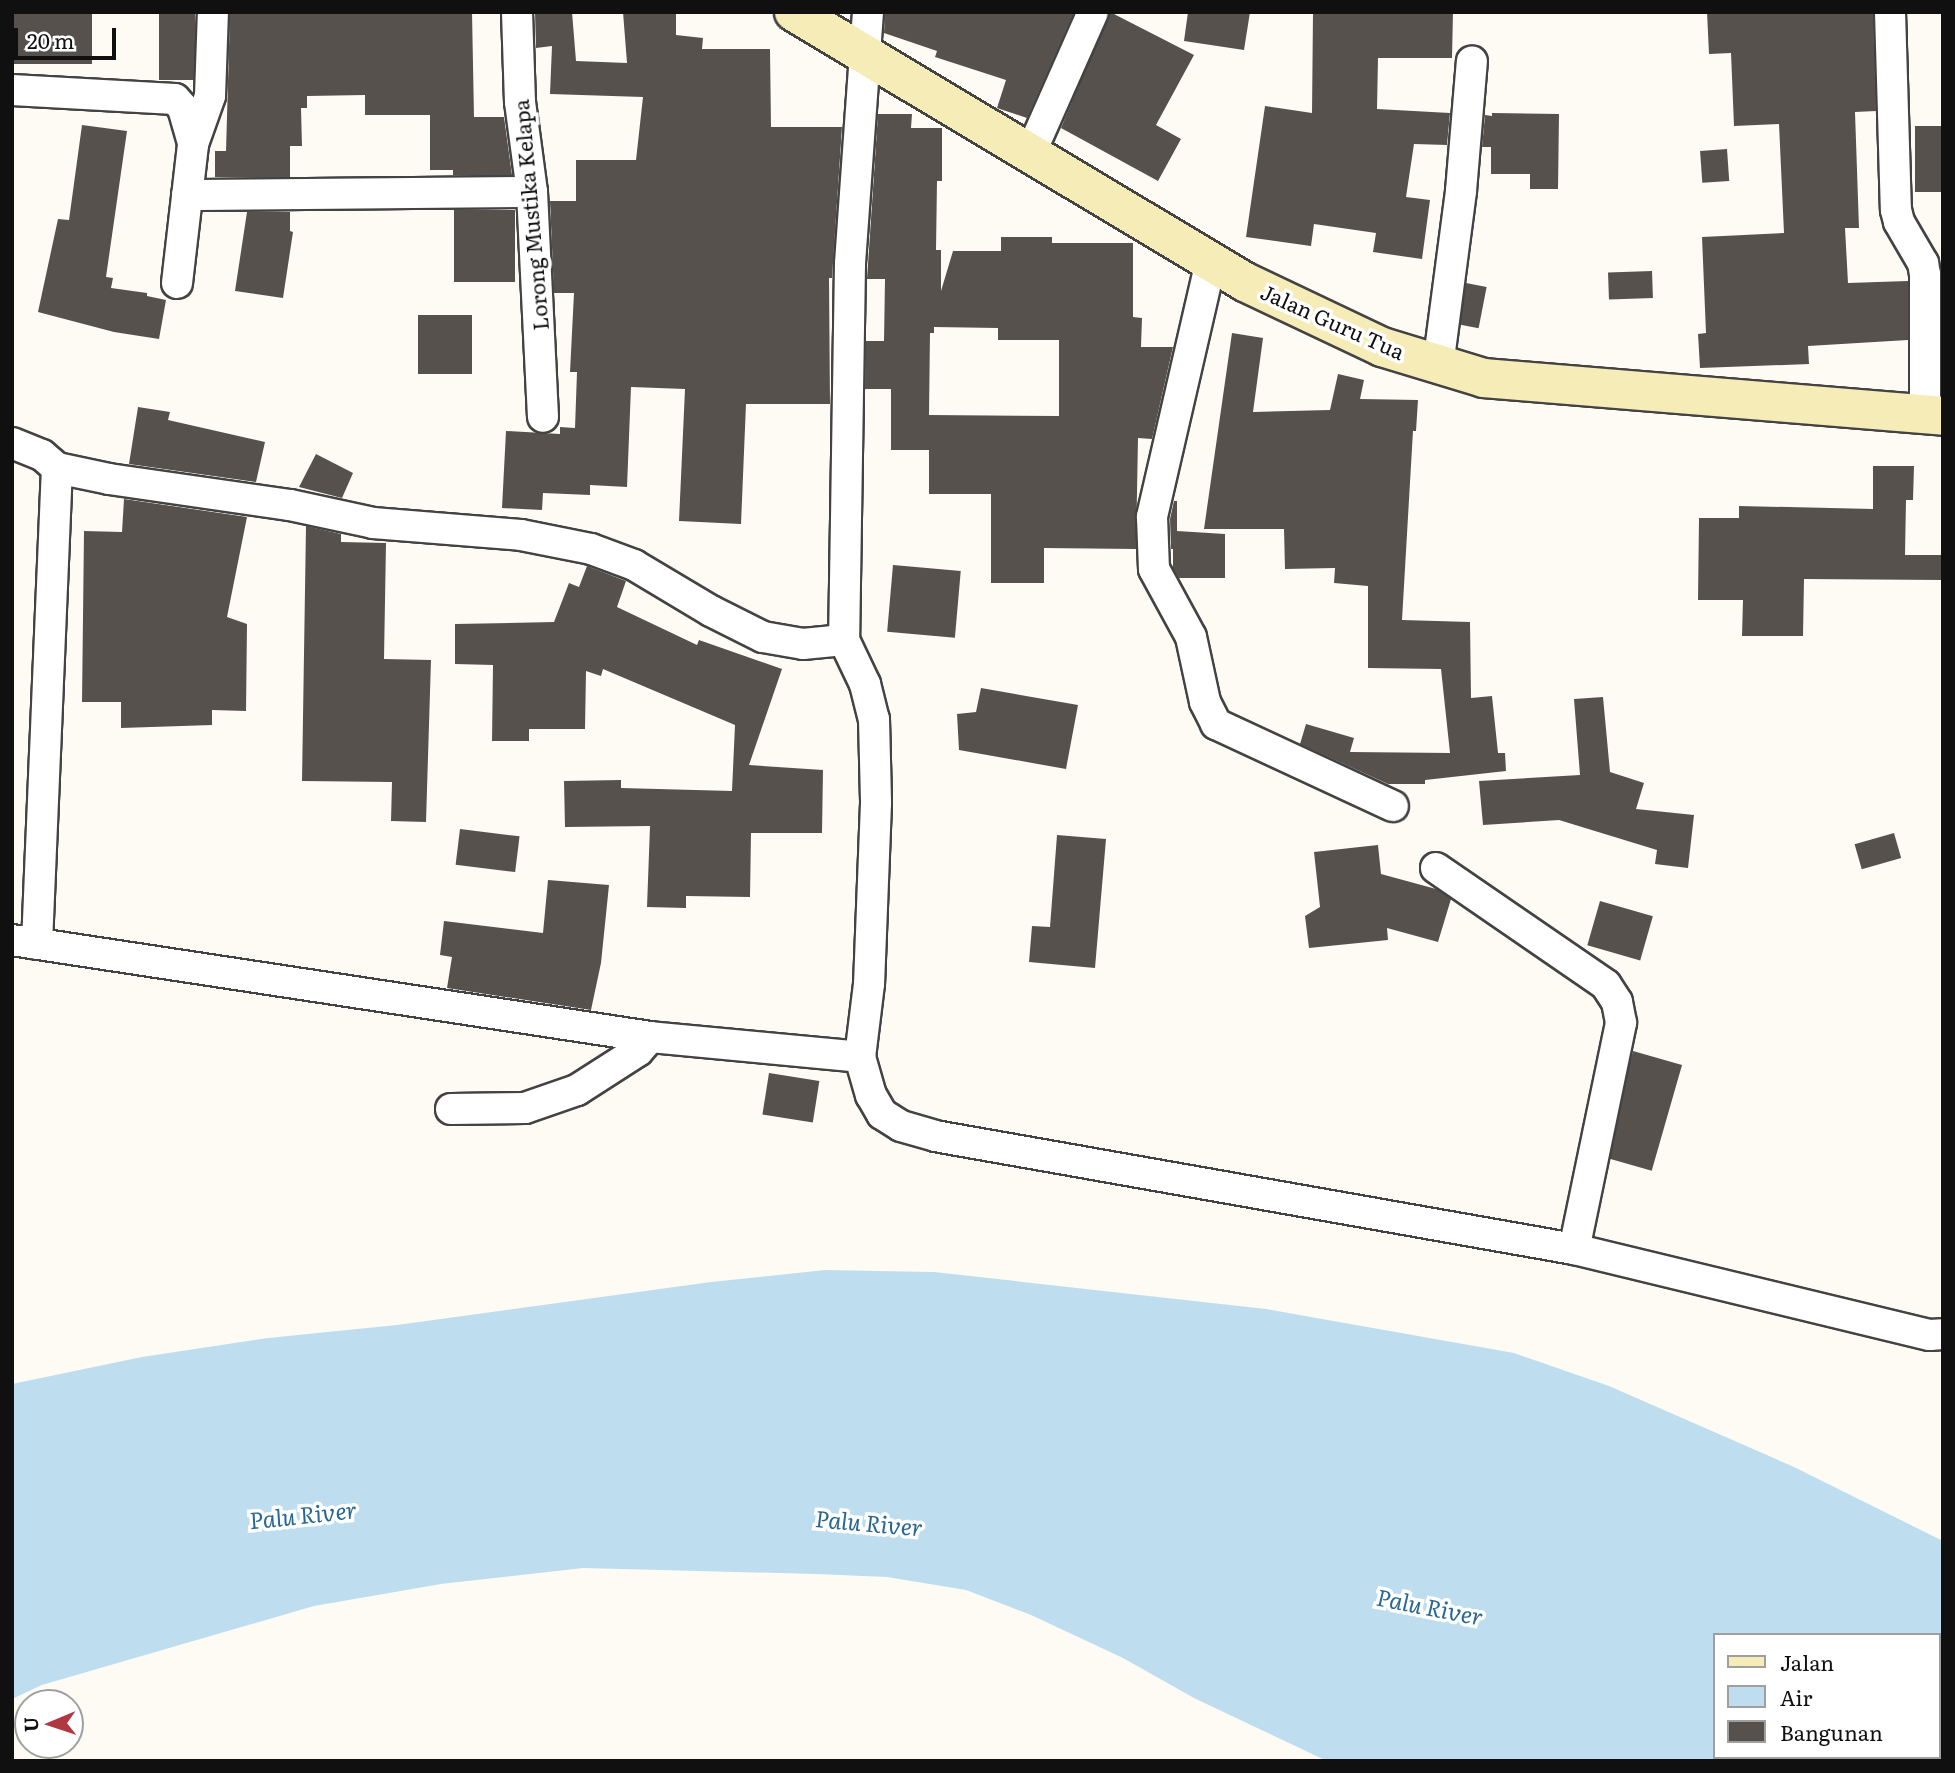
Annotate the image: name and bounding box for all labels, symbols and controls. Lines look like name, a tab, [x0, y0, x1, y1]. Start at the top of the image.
scale bar	[18, 14, 119, 58]
text: 20 m	[27, 24, 74, 55]
street label: Lorong Mustika Kelapa	[507, 98, 553, 332]
street label: Jalan Guru Tua	[1257, 278, 1409, 364]
water label: Palu River	[248, 1495, 358, 1533]
water label: Palu River	[814, 1504, 924, 1540]
water label: Palu River	[1374, 1582, 1486, 1630]
legend	[1714, 1633, 1941, 1759]
text: Jalan	[1780, 1646, 1834, 1677]
text: Air	[1780, 1681, 1812, 1712]
north arrow	[14, 1689, 84, 1759]
text: Bangunan	[1780, 1716, 1883, 1747]
text: U	[16, 1717, 44, 1733]

